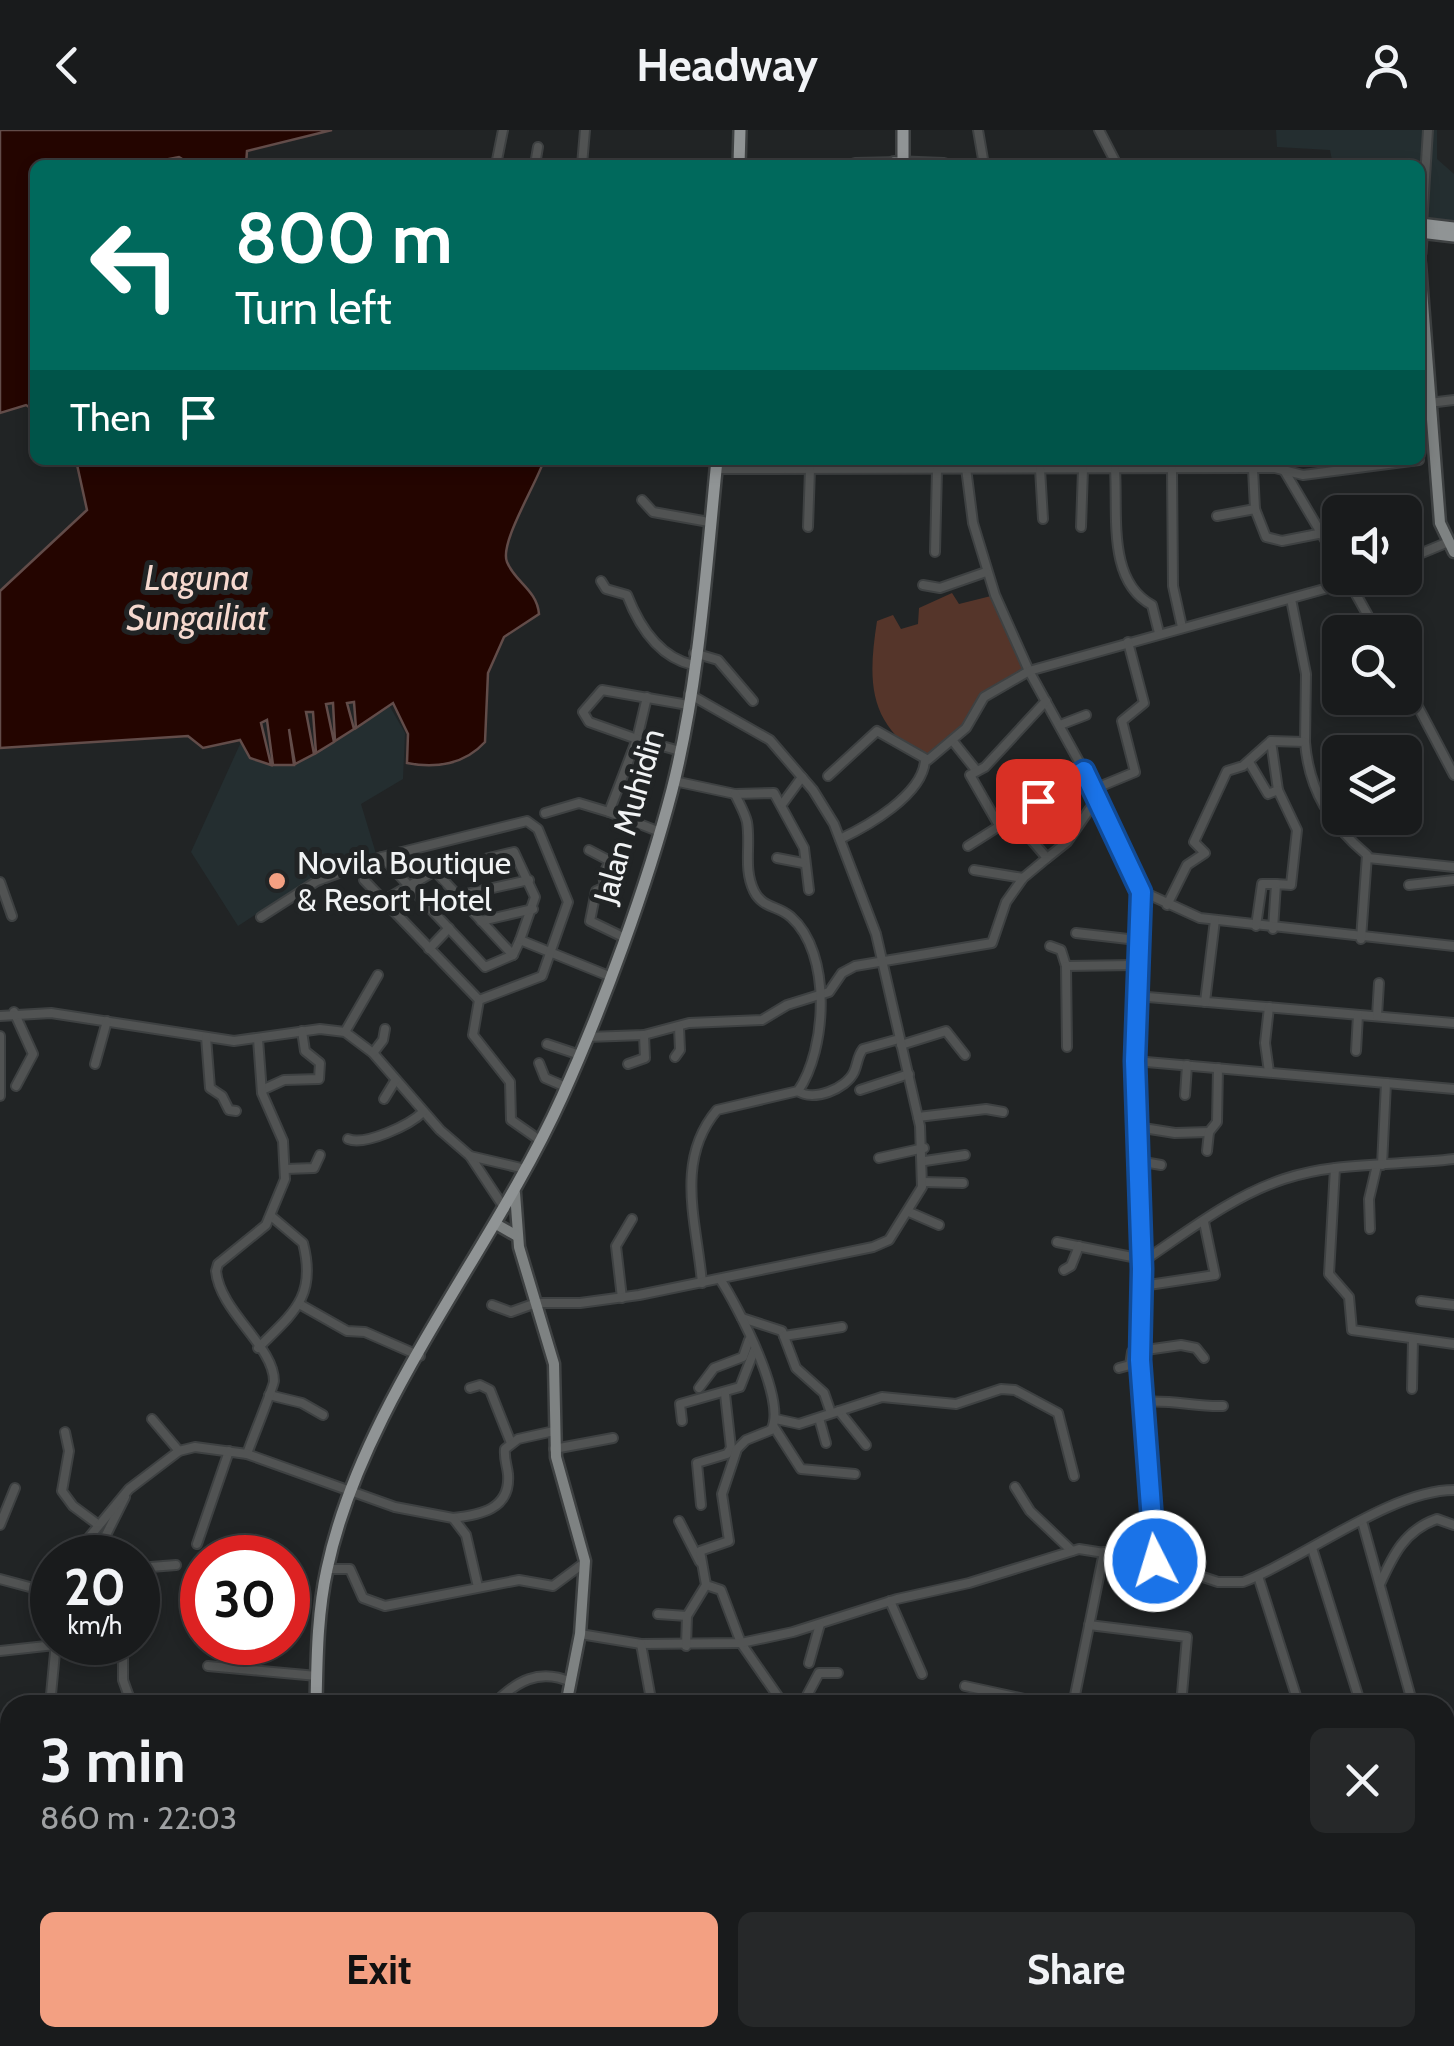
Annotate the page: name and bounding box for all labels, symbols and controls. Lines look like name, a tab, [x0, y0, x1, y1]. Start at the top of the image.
icon: back	[40, 38, 95, 93]
text: Headway	[636, 38, 818, 92]
icon: person	[1359, 38, 1414, 93]
text: 800 m	[235, 195, 453, 281]
icon: left	[70, 200, 200, 330]
text: Turn left	[235, 281, 392, 335]
icon: arrive	[171, 390, 226, 445]
text: Then	[70, 394, 151, 441]
map controls	[1322, 495, 1422, 835]
button: sound	[1322, 495, 1422, 595]
water label: Laguna Sungailiat	[126, 556, 269, 639]
button: search	[1322, 615, 1422, 715]
street label: Jalan Muhidin	[585, 724, 672, 909]
button: layers	[1322, 735, 1422, 835]
pin	[996, 759, 1081, 844]
icon: arrive	[1011, 774, 1066, 829]
place label: Novila Boutique & Resort Hotel	[297, 843, 511, 919]
marker: Novila Boutique & Resort Hotel	[266, 870, 288, 892]
position arrow	[1103, 1509, 1207, 1613]
speed limit sign: 30	[180, 1535, 310, 1665]
text: 20	[64, 1557, 126, 1618]
text: km/h	[68, 1610, 122, 1640]
text: 3 min	[40, 1724, 186, 1797]
button: close	[1310, 1728, 1415, 1833]
text: 860 m · 22:03	[40, 1798, 237, 1837]
button: Exit	[40, 1912, 718, 2027]
button: Share	[738, 1912, 1415, 2027]

